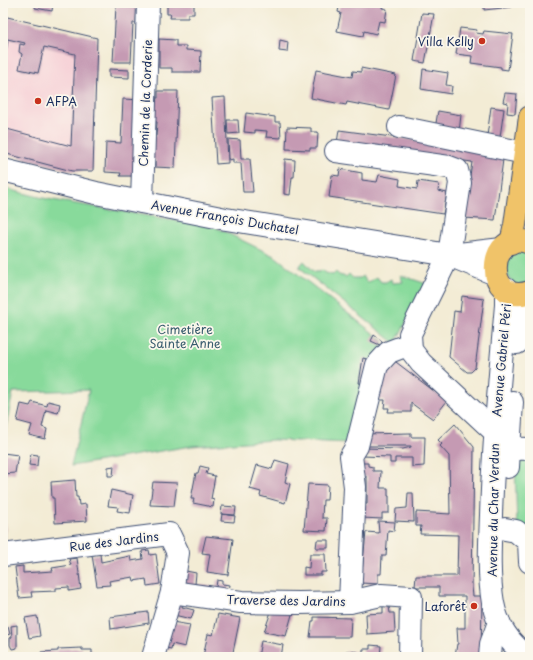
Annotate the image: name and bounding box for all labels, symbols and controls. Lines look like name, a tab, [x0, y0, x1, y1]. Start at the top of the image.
place label: Villa Kelly	[418, 32, 474, 50]
marker: Villa Kelly	[477, 36, 487, 46]
street label: Chemin de la Corderie	[134, 39, 156, 167]
place label: AFPA	[46, 92, 77, 110]
marker: AFPA	[33, 96, 43, 106]
street label: Avenue François Duchatel	[150, 195, 300, 239]
street label: Avenue Gabriel Péri	[487, 303, 515, 417]
park label: Cimetière Sainte Anne	[149, 320, 221, 352]
street label: Avenue du Char Verdun	[483, 443, 503, 577]
street label: Rue des Jardins	[68, 527, 160, 555]
street label: Traverse des Jardins	[226, 590, 346, 610]
place label: Laforêt	[424, 597, 466, 615]
marker: Laforêt	[469, 601, 479, 611]

